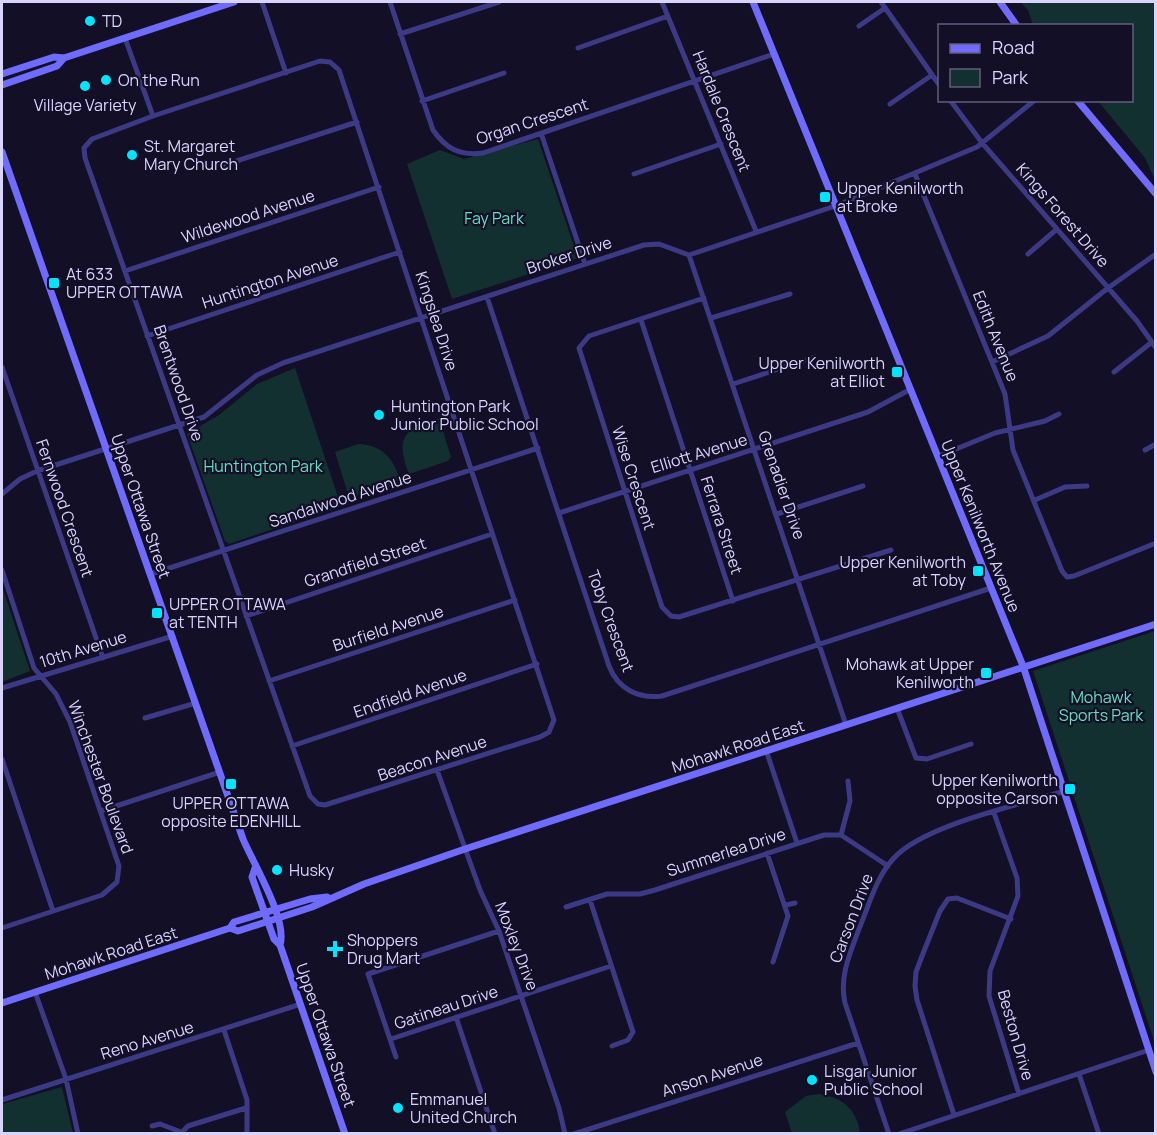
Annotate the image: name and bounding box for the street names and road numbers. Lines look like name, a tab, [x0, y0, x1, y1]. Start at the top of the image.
street label: Hardale Crescent	[688, 47, 756, 175]
street label: Organ Crescent	[473, 93, 591, 149]
street label: Kings Forest Drive	[1012, 158, 1114, 272]
street label: Wildewood Avenue	[179, 184, 317, 248]
street label: Broker Drive	[524, 231, 614, 279]
street label: Huntington Avenue	[199, 249, 341, 313]
street label: Kingslea Drive	[411, 269, 463, 373]
street label: Edith Avenue	[968, 287, 1024, 385]
street label: Brentwood Drive	[149, 322, 209, 444]
street label: Wise Crescent	[607, 423, 661, 533]
street label: Elliott Avenue	[648, 428, 750, 478]
street label: Grenadier Drive	[753, 428, 811, 542]
street label: Upper Ottawa Street	[106, 431, 176, 581]
street label: Fernwood Crescent	[31, 436, 99, 580]
street label: Upper Kenilworth Avenue	[936, 436, 1026, 616]
street label: Sandalwood Avenue	[266, 466, 414, 532]
street label: Ferrara Street	[696, 473, 748, 577]
street label: Grandfield Street	[301, 532, 429, 592]
street label: Toby Crescent	[582, 567, 640, 675]
street label: Burfield Avenue	[330, 600, 446, 656]
street label: 10th Avenue	[37, 625, 129, 673]
street label: Endfield Avenue	[351, 663, 469, 723]
street label: Winchester Boulevard	[63, 697, 139, 857]
street label: Mohawk Road East	[669, 714, 807, 778]
street label: Beacon Avenue	[375, 730, 489, 786]
street label: Summerlea Drive	[664, 822, 788, 882]
street label: Carson Drive	[824, 870, 878, 966]
street label: Moxley Drive	[490, 899, 544, 993]
street label: Mohawk Road East	[42, 921, 180, 985]
street label: Upper Ottawa Street	[291, 960, 361, 1110]
street label: Gatineau Drive	[391, 980, 501, 1034]
street label: Beston Drive	[993, 987, 1039, 1083]
street label: Reno Avenue	[98, 1015, 196, 1065]
street label: Anson Avenue	[659, 1048, 765, 1102]

